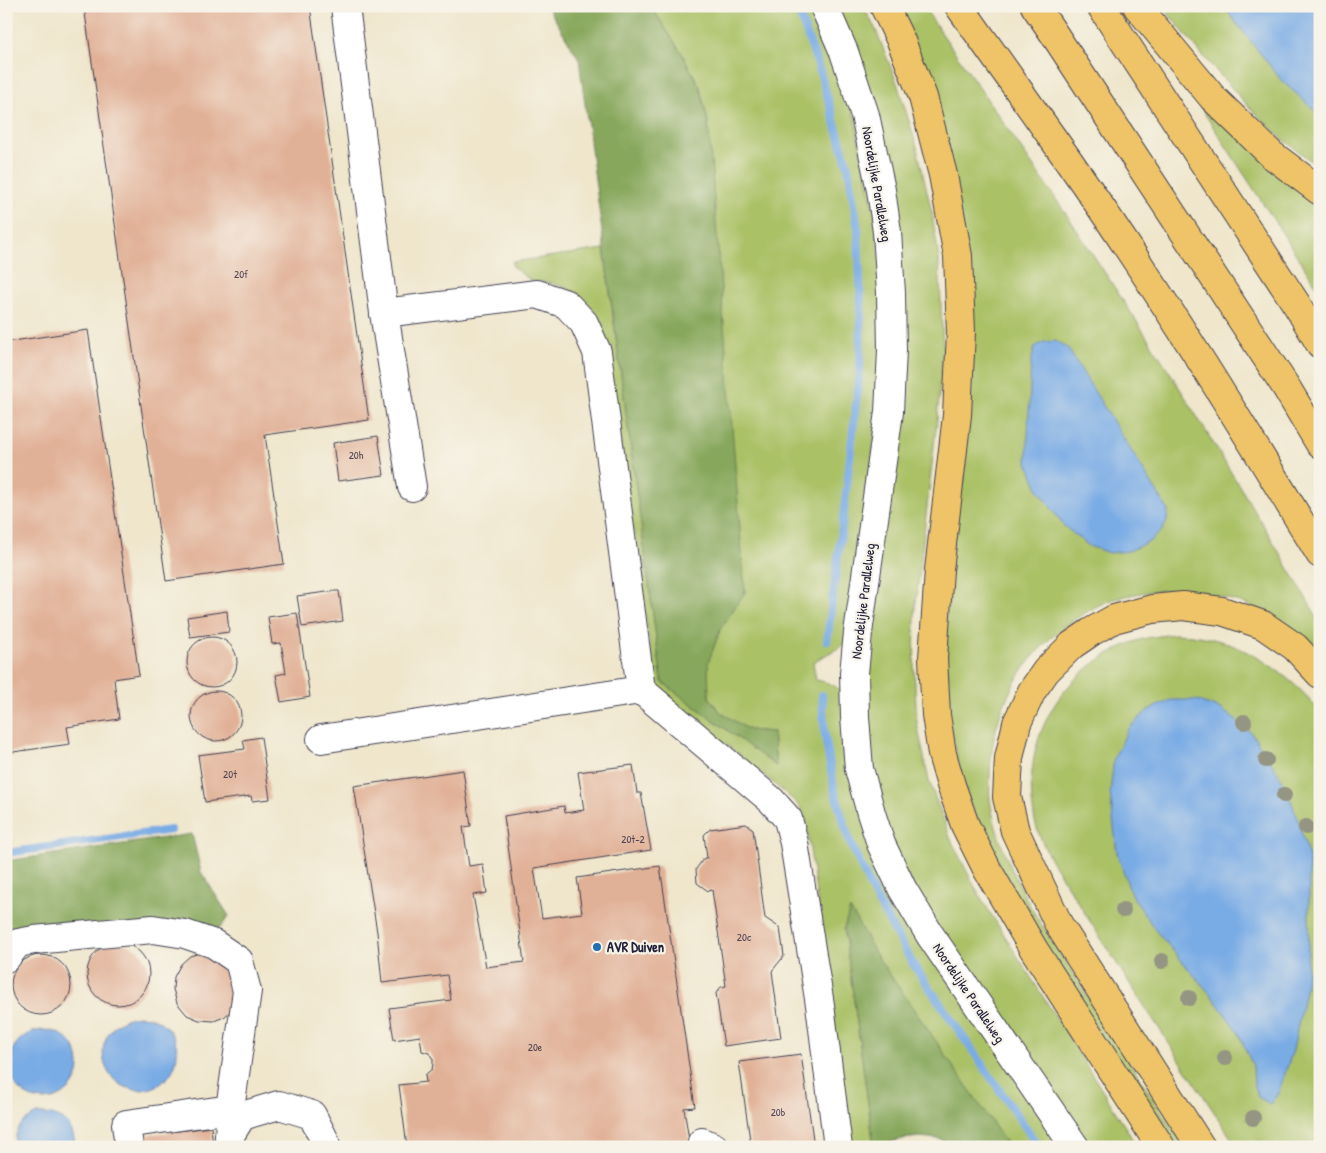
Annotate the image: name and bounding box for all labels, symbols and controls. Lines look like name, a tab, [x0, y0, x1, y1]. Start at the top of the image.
street label: Noordelijke Parallelweg	[857, 125, 897, 243]
house number: 20f	[234, 267, 248, 281]
house number: 20h	[349, 448, 364, 462]
street label: Noordelijke Parallelweg	[846, 542, 880, 660]
house number: 20t	[223, 767, 237, 781]
house number: 20t-2	[621, 832, 645, 846]
house number: 20c	[737, 930, 752, 944]
place label: AVR Duiven	[607, 937, 664, 956]
street label: Noordelijke Parallelweg	[928, 939, 1010, 1047]
marker: AVR Duiven	[591, 941, 603, 953]
house number: 20e	[528, 1040, 543, 1054]
house number: 20b	[771, 1105, 786, 1119]

